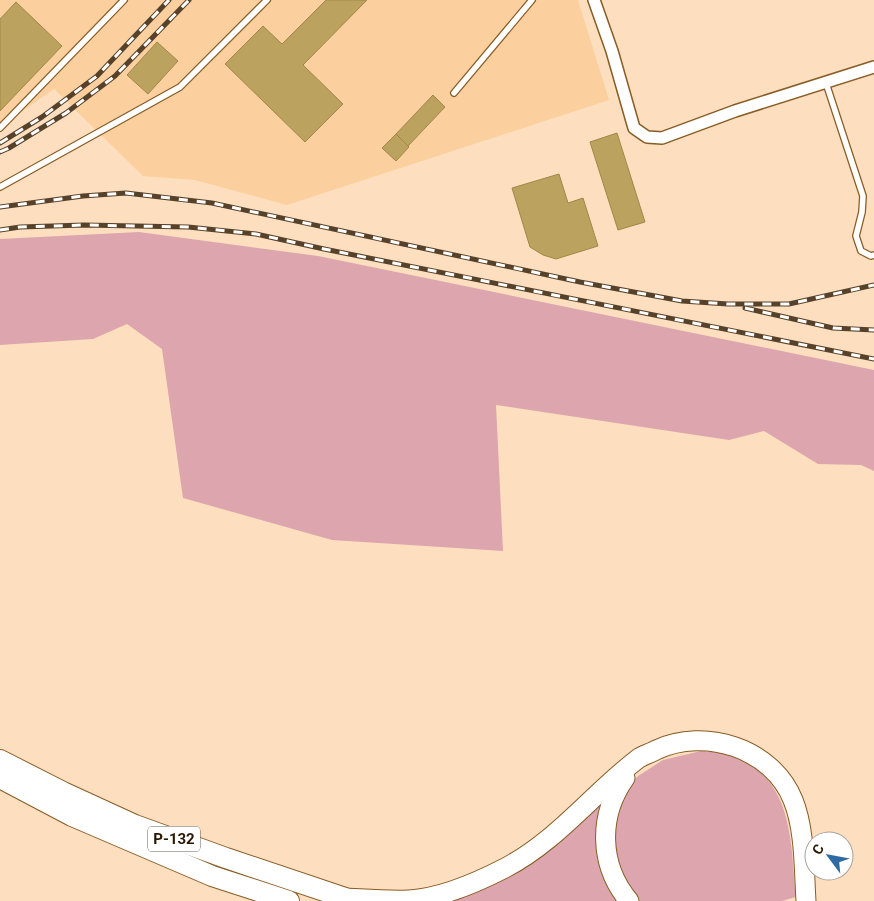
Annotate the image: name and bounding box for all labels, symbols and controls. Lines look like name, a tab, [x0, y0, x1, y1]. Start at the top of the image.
road number: Р-132	[148, 826, 200, 852]
north arrow	[804, 831, 854, 881]
text: С	[809, 841, 827, 857]

